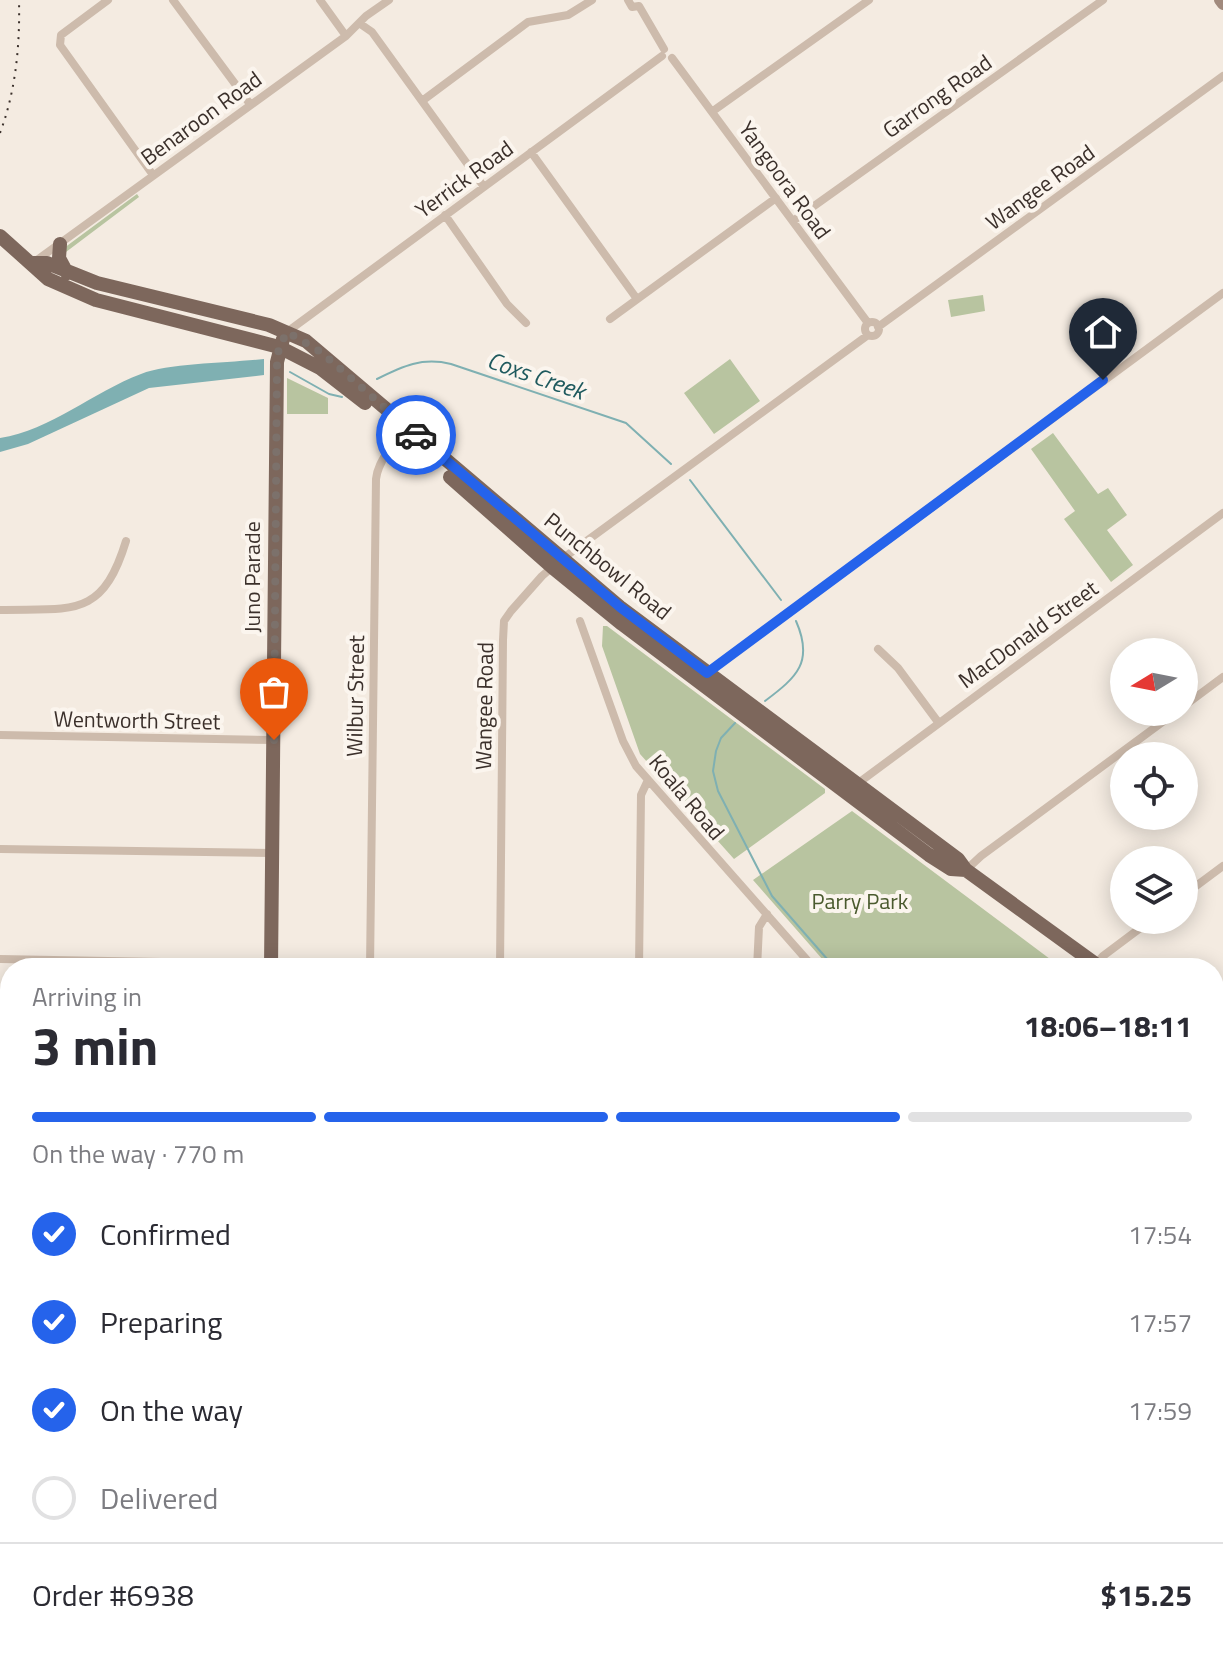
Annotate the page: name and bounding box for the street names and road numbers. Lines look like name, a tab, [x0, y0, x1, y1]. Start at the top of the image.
street label: Garrong Road	[875, 46, 999, 146]
street label: Benaroon Road	[133, 62, 269, 174]
street label: Yangoora Road	[730, 114, 840, 246]
street label: Yerrick Road	[408, 132, 520, 226]
street label: Wangee Road	[978, 136, 1102, 238]
street label: Punchbowl Road	[537, 504, 679, 628]
street label: Juno Parade	[235, 521, 269, 633]
street label: MacDonald Street	[951, 571, 1105, 697]
street label: Wilbur Street	[337, 635, 373, 757]
street label: Wangee Road	[466, 642, 502, 770]
street label: Wentworth Street	[53, 702, 221, 738]
street label: Koala Road	[641, 746, 733, 848]

